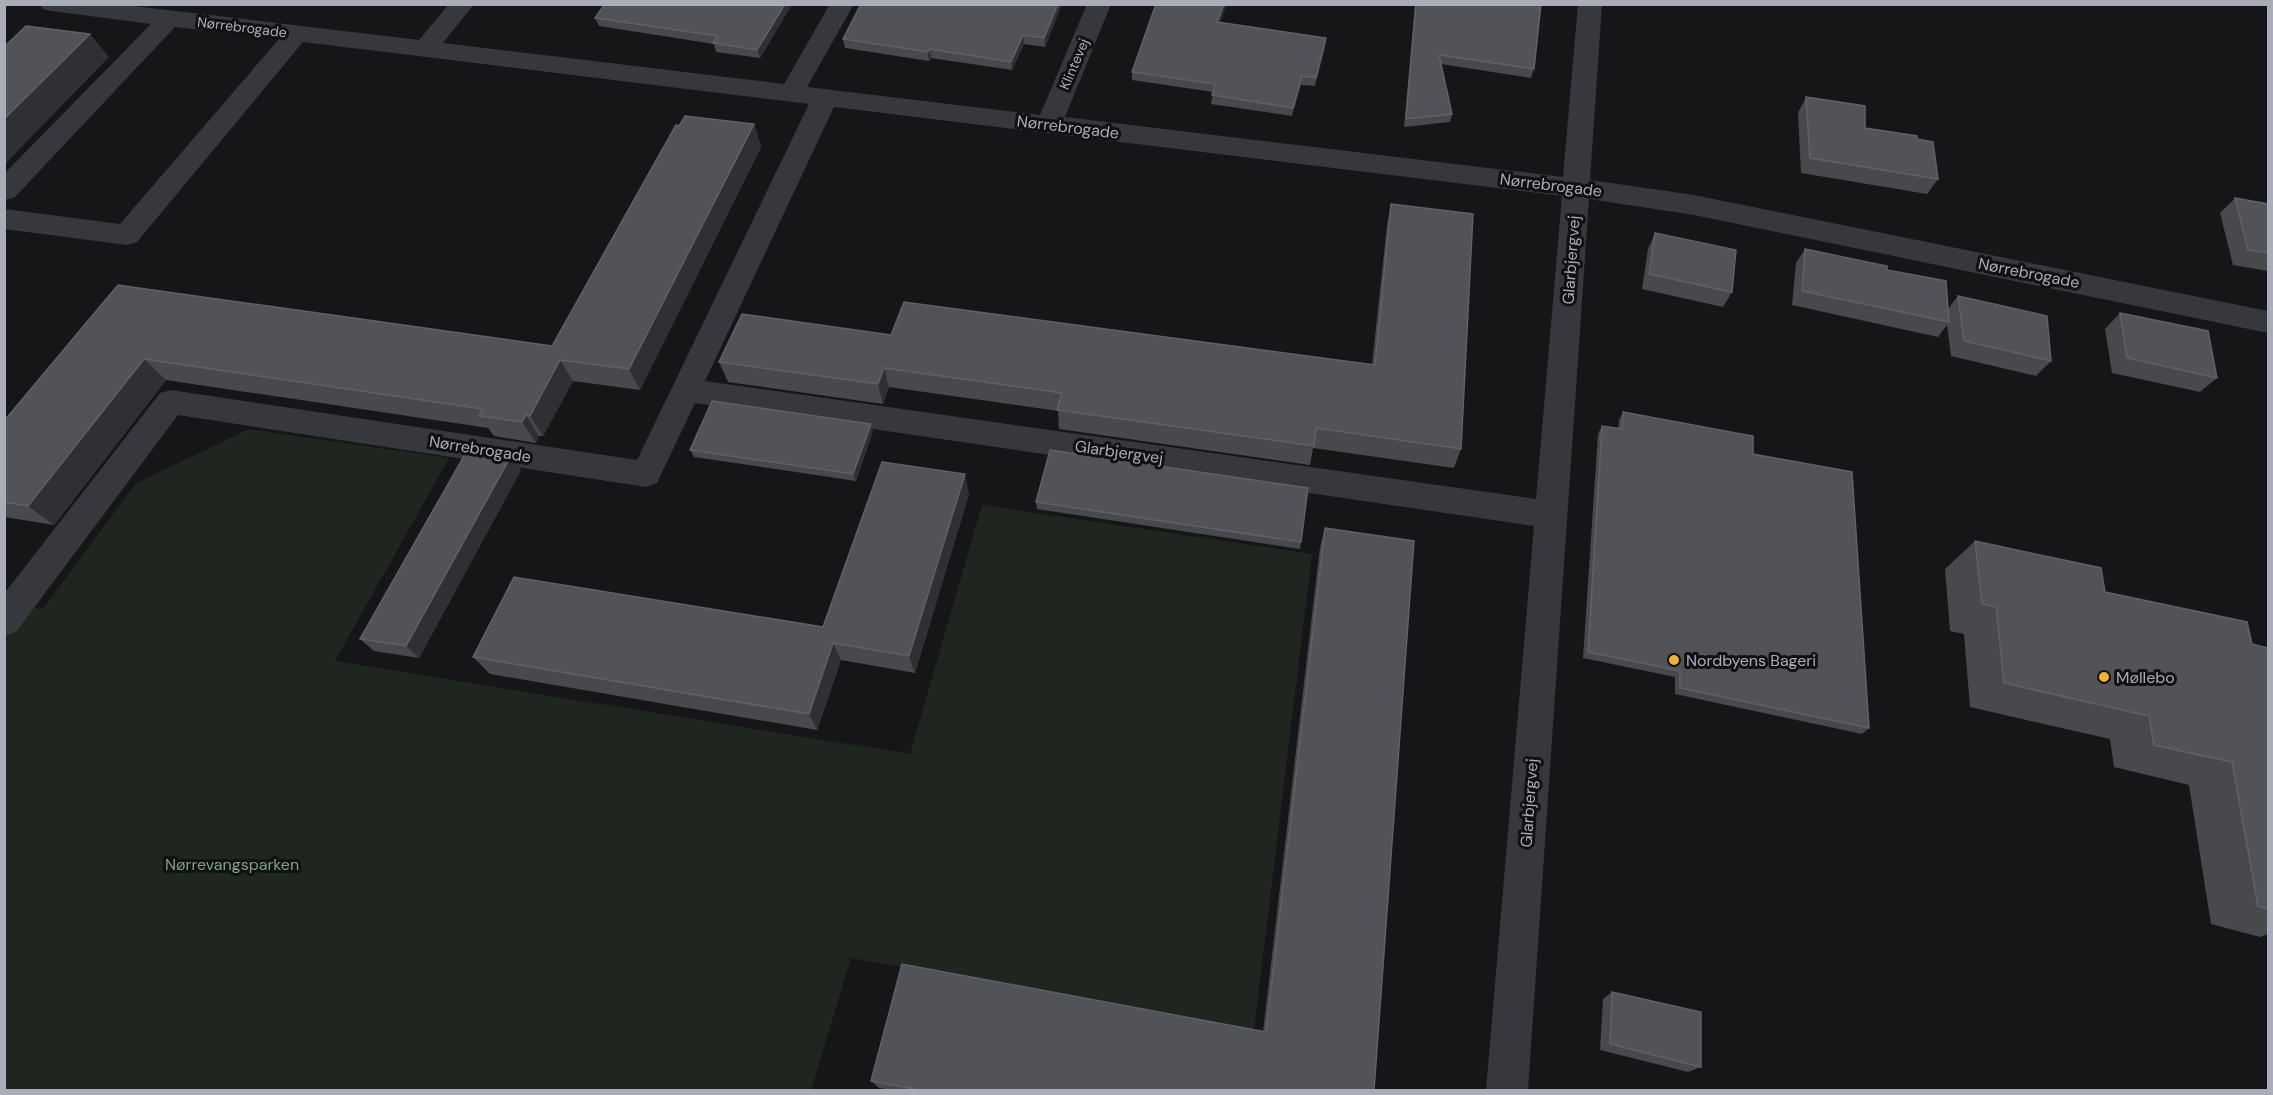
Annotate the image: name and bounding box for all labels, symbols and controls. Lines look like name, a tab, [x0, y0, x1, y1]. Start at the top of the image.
street label: Nørrebrogade	[196, 13, 288, 41]
street label: Klintevej	[1055, 36, 1093, 92]
street label: Nørrebrogade	[1016, 110, 1120, 144]
street label: Nørrebrogade	[1499, 168, 1603, 202]
street label: Glarbjergvej	[1557, 215, 1585, 305]
street label: Nørrebrogade	[1977, 253, 2081, 293]
street label: Nørrebrogade	[428, 431, 532, 467]
street label: Glarbjergvej	[1073, 435, 1165, 469]
place label: Nordbyens Bageri	[1686, 650, 1816, 671]
marker: Nordbyens Bageri	[1667, 653, 1681, 667]
place label: Møllebo	[2116, 667, 2175, 688]
marker: Møllebo	[2097, 670, 2111, 684]
street label: Glarbjergvej	[1515, 758, 1543, 848]
park label: Nørrevangsparken	[165, 854, 299, 875]

